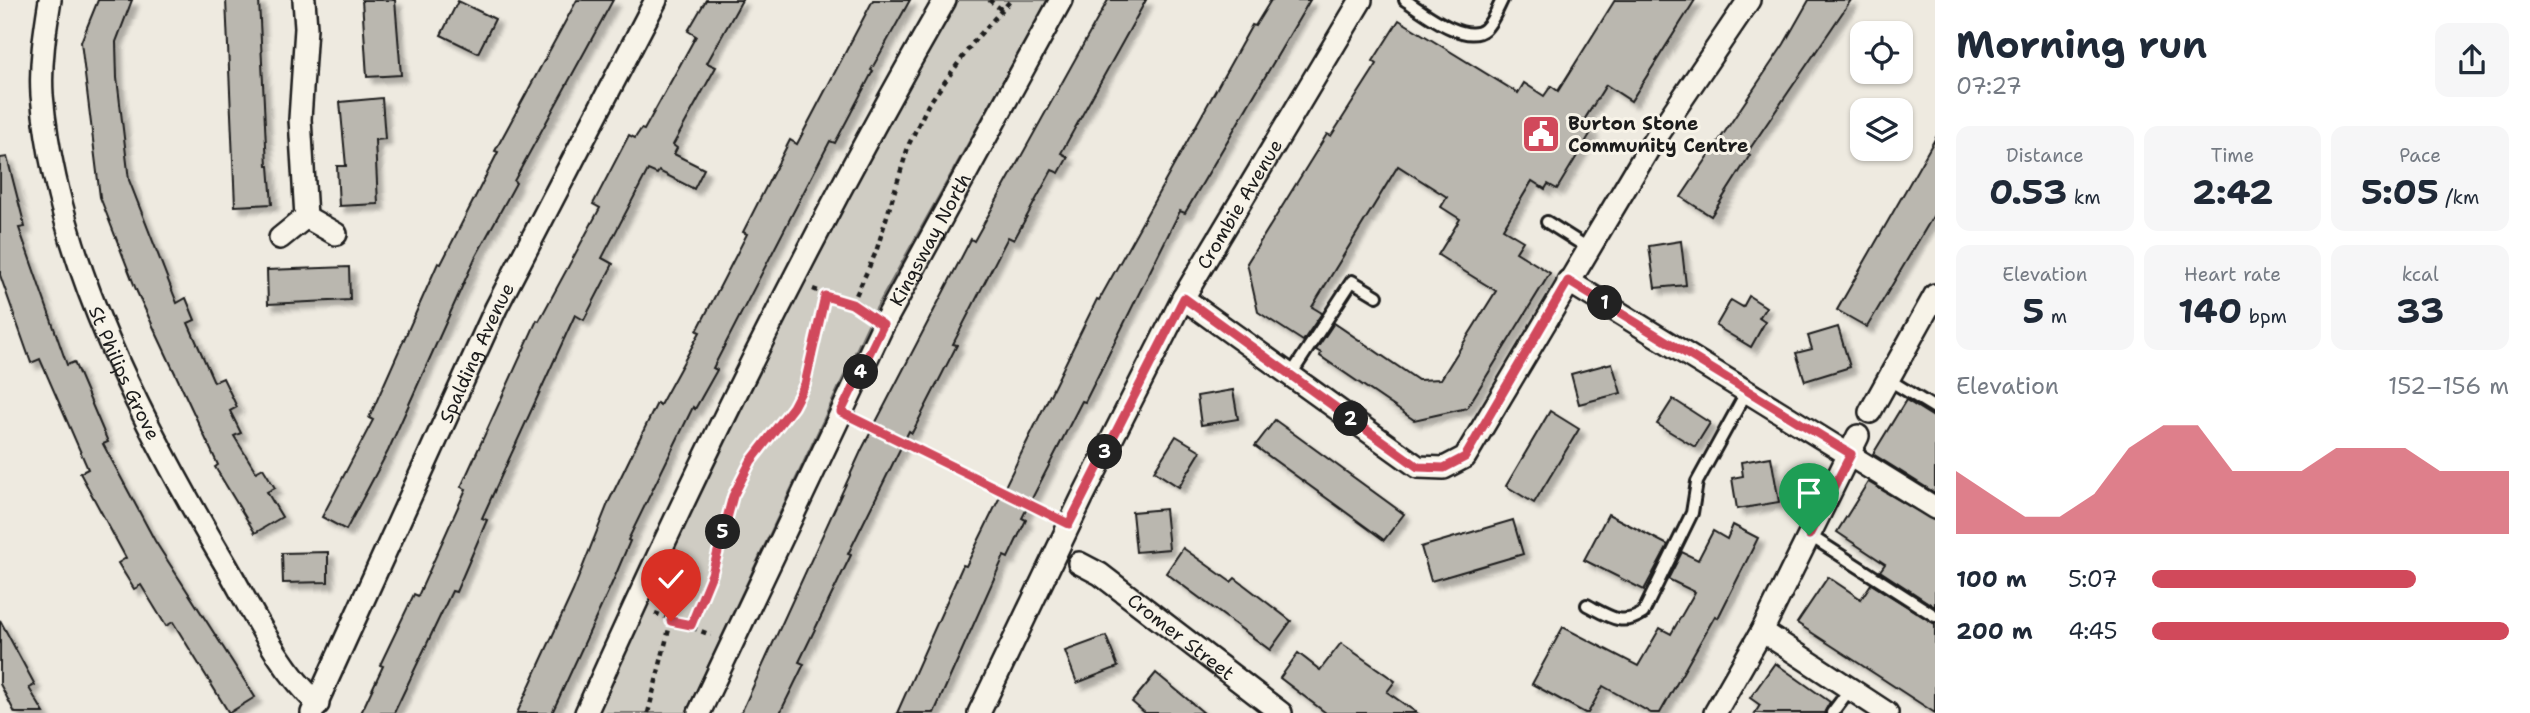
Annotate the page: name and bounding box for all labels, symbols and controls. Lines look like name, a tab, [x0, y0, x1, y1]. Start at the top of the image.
text: Morning run	[1956, 19, 2207, 70]
map controls	[1850, 21, 1913, 161]
button: locate	[1850, 21, 1913, 84]
button: share	[2435, 23, 2509, 97]
text: 07:27	[1956, 71, 2022, 101]
button: layers	[1850, 98, 1913, 161]
place label: Burton Stone Community Centre	[1568, 111, 1748, 158]
public building icon: Burton Stone Community Centre	[1520, 113, 1562, 155]
street label: Crombie Avenue	[1191, 134, 1288, 274]
text: Distance	[2006, 143, 2084, 168]
text: Time	[2211, 143, 2254, 168]
text: Pace	[2399, 143, 2441, 168]
street label: Kingsway North	[883, 168, 976, 310]
text: 0.53	[1989, 168, 2067, 215]
text: 2:42	[2192, 168, 2273, 215]
text: 5:05	[2361, 168, 2439, 215]
text: km	[2067, 185, 2101, 210]
text: /km	[2439, 185, 2479, 210]
text: Elevation	[2002, 262, 2087, 287]
text: Heart rate	[2184, 262, 2281, 287]
text: kcal	[2402, 262, 2439, 287]
street label: Spalding Avenue	[433, 278, 520, 427]
pin: 1	[1588, 286, 1622, 320]
text: 5	[2022, 287, 2044, 334]
text: 140	[2178, 287, 2242, 334]
text: 33	[2396, 287, 2444, 334]
text: 1	[1600, 290, 1609, 315]
street label: St Philips Grove	[83, 302, 166, 444]
text: m	[2044, 304, 2067, 329]
text: bpm	[2242, 304, 2287, 329]
pin: 4	[844, 354, 878, 390]
text: 4	[854, 359, 867, 384]
text: Elevation	[1956, 371, 2059, 401]
text: 152–156 m	[2388, 371, 2509, 401]
pin: 2	[1334, 402, 1368, 436]
text: 2	[1344, 406, 1357, 431]
pin: 3	[1088, 434, 1122, 470]
text: 3	[1098, 439, 1111, 464]
pin	[1779, 463, 1839, 535]
icon: arrive	[1790, 474, 1828, 512]
pin: 5	[706, 514, 740, 550]
text: 5	[717, 519, 728, 544]
pin	[641, 549, 701, 621]
icon: check	[652, 560, 690, 598]
text: 100 m	[1956, 564, 2027, 594]
text: 5:07	[2068, 564, 2118, 594]
street label: Cromer Street	[1123, 587, 1240, 685]
text: 200 m	[1956, 616, 2033, 646]
text: 4:45	[2068, 616, 2118, 646]

